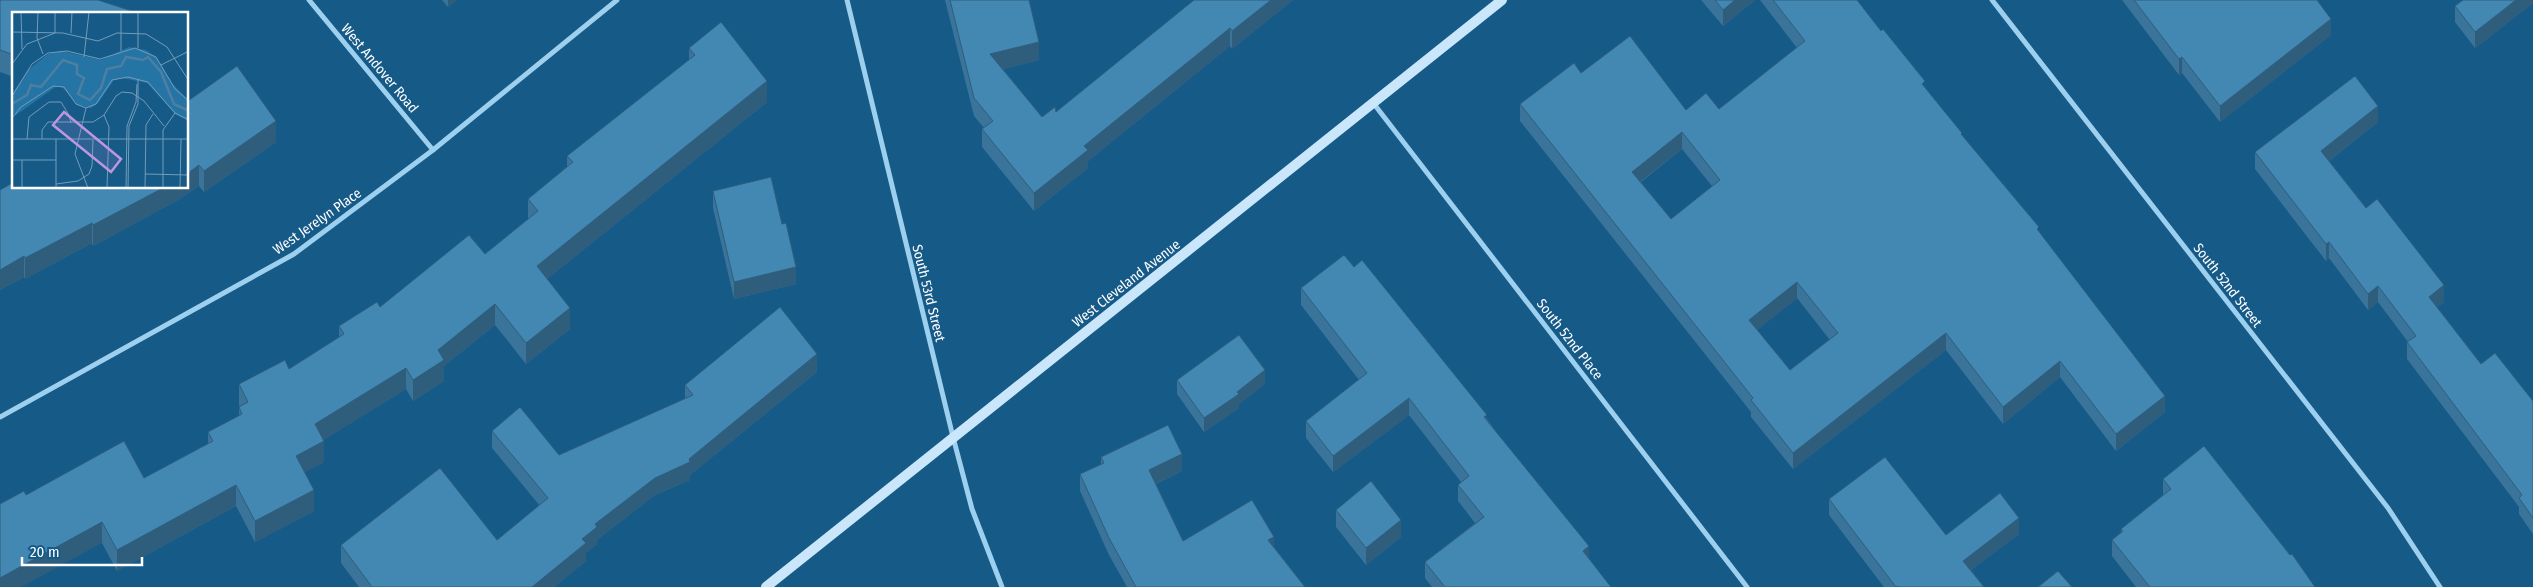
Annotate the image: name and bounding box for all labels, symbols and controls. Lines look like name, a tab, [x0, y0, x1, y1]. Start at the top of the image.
inset map	[12, 12, 189, 189]
street label: West Andover Road	[337, 20, 422, 116]
street label: West Jerelyn Place	[270, 185, 365, 258]
street label: West Cleveland Avenue	[1069, 236, 1184, 331]
street label: South 52nd Street	[2190, 240, 2266, 331]
street label: South 53rd Street	[908, 243, 949, 344]
street label: South 52nd Place	[1533, 296, 1606, 383]
scale bar	[22, 534, 142, 566]
text: 20 m	[30, 543, 60, 561]

